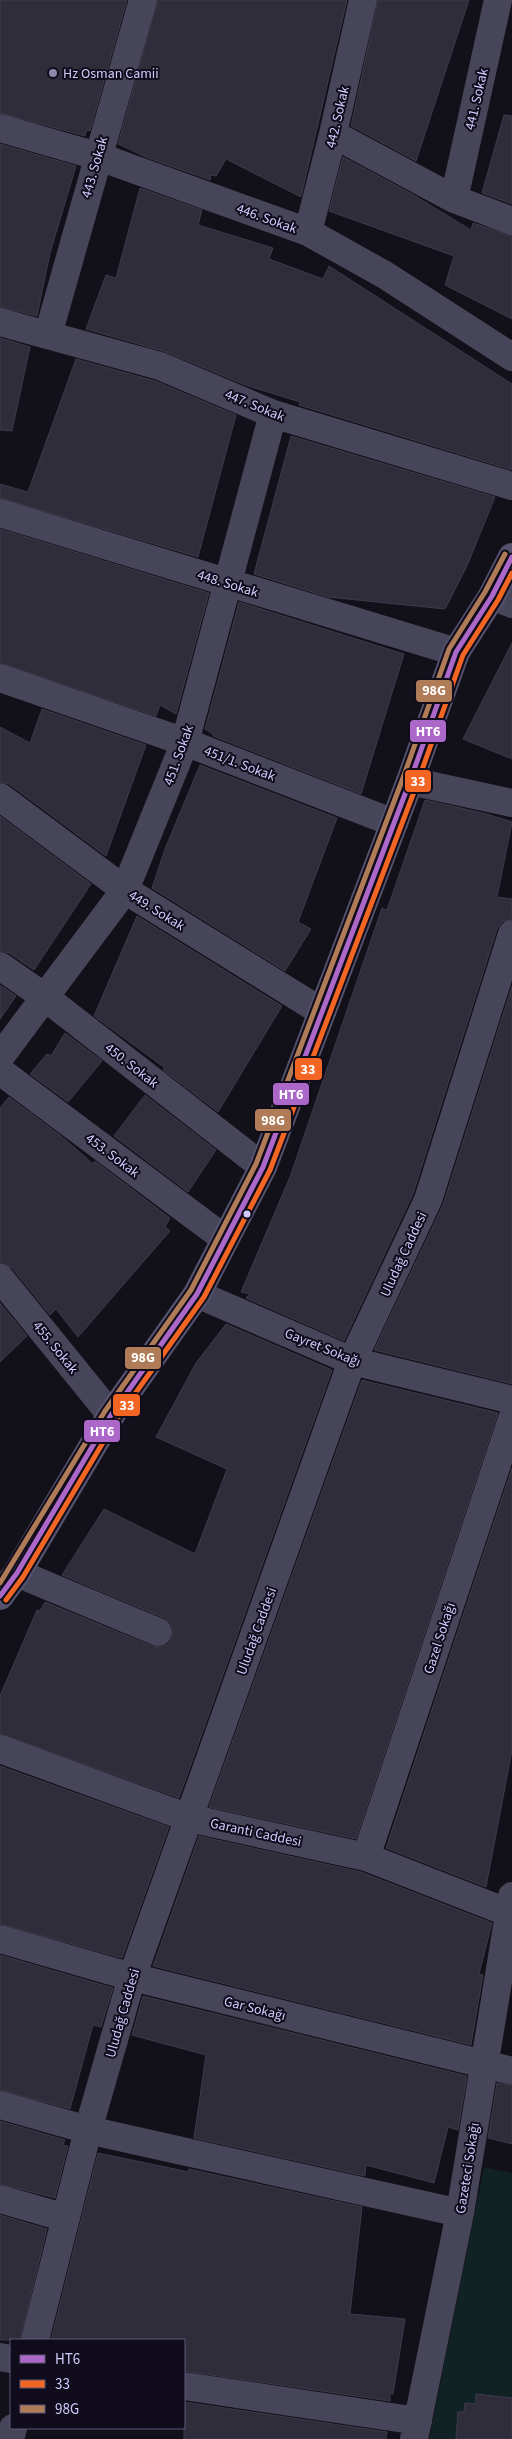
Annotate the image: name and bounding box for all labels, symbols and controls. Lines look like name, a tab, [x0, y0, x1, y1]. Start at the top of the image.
place label: Hz Osman Camii	[63, 64, 159, 84]
street label: 441. Sokak	[460, 66, 494, 132]
marker: Hz Osman Camii	[47, 67, 59, 79]
street label: 442. Sokak	[321, 84, 355, 150]
street label: 443. Sokak	[77, 134, 113, 200]
street label: 446. Sokak	[234, 199, 300, 239]
street label: 447. Sokak	[222, 385, 288, 427]
street label: 448. Sokak	[195, 565, 261, 603]
line badge: 98G	[415, 679, 453, 703]
text: 98G	[422, 681, 446, 701]
line badge: HT6	[409, 719, 447, 743]
street label: 451. Sokak	[159, 722, 199, 788]
text: HT6	[416, 722, 440, 742]
street label: 451/1. Sokak	[201, 741, 278, 787]
line badge: 33	[404, 769, 432, 793]
text: 33	[411, 772, 425, 792]
street label: 449. Sokak	[124, 886, 189, 936]
street label: 450. Sokak	[100, 1039, 162, 1093]
line badge: 33	[294, 1057, 323, 1081]
text: 33	[301, 1060, 315, 1080]
line badge: HT6	[272, 1082, 310, 1106]
text: HT6	[279, 1085, 303, 1105]
line badge: 98G	[254, 1108, 292, 1132]
text: 98G	[261, 1111, 285, 1131]
street label: 453. Sokak	[81, 1129, 144, 1183]
unlabelled marker	[242, 1209, 252, 1219]
street label: Uludağ Caddesi	[375, 1209, 432, 1300]
street label: 455. Sokak	[28, 1317, 83, 1378]
street label: Gayret Sokağı	[281, 1324, 364, 1372]
line badge: 98G	[124, 1346, 162, 1370]
text: 98G	[131, 1348, 155, 1368]
line badge: 33	[112, 1393, 141, 1417]
text: 33	[120, 1396, 134, 1416]
line badge: HT6	[83, 1419, 121, 1443]
text: HT6	[90, 1422, 114, 1442]
street label: Uludağ Caddesi	[232, 1585, 282, 1678]
street label: Gazel Sokağı	[419, 1600, 461, 1677]
street label: Garanti Caddesi	[208, 1814, 303, 1852]
street label: Uludağ Caddesi	[101, 1966, 145, 2060]
street label: Gar Sokağı	[222, 1992, 288, 2026]
street label: Gazeteci Sokağı	[451, 2121, 485, 2215]
legend	[10, 2339, 185, 2429]
text: HT6	[55, 2349, 80, 2370]
text: 33	[55, 2374, 70, 2395]
text: 98G	[55, 2399, 79, 2420]

